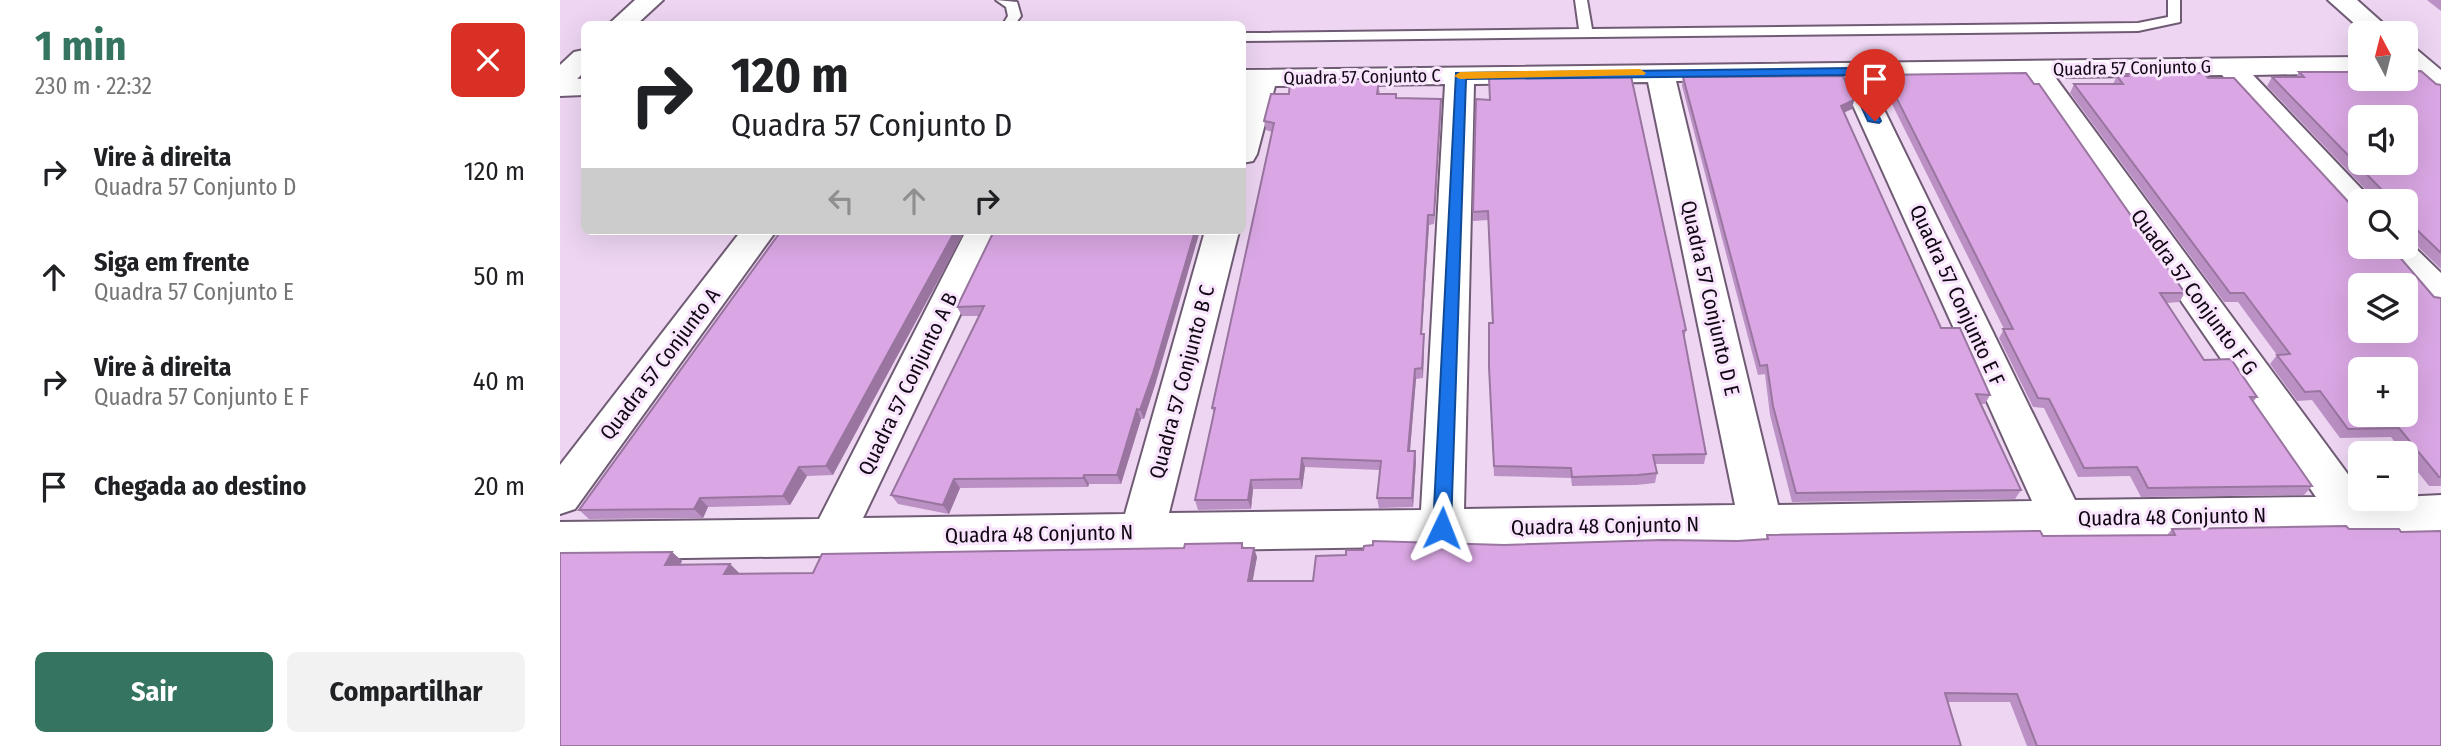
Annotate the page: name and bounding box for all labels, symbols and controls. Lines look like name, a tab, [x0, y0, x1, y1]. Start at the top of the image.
text: 1 min	[35, 21, 126, 71]
north arrow	[2348, 21, 2418, 91]
map controls	[2348, 21, 2418, 511]
button: close	[451, 23, 525, 97]
text: 120 m	[731, 46, 849, 105]
icon: right	[616, 49, 707, 140]
pin	[1845, 49, 1905, 121]
street label: Quadra 57 Conjunto G	[2053, 56, 2211, 80]
icon: arrive	[1856, 60, 1894, 98]
street label: Quadra 57 Conjunto C	[1283, 65, 1441, 89]
text: 230 m · 22:32	[35, 72, 152, 100]
button: sound	[2348, 105, 2418, 175]
text: Quadra 57 Conjunto D	[731, 106, 1012, 144]
text: Vire à direita	[94, 142, 232, 173]
icon: right	[35, 153, 73, 191]
text: 120 m	[464, 156, 525, 187]
text: Quadra 57 Conjunto D	[94, 173, 296, 201]
icon: left	[822, 182, 860, 220]
icon: ahead	[895, 182, 933, 220]
icon: right	[968, 182, 1006, 220]
button: search	[2348, 189, 2418, 259]
street label: Quadra 57 Conjunto D E	[1675, 198, 1745, 398]
street label: Quadra 57 Conjunto E F	[1904, 200, 2010, 390]
street label: Quadra 57 Conjunto F G	[2125, 204, 2263, 380]
text: Siga em frente	[94, 247, 249, 278]
icon: ahead	[35, 258, 73, 296]
text: 50 m	[473, 261, 525, 292]
button: layers	[2348, 273, 2418, 343]
text: Quadra 57 Conjunto E	[94, 278, 294, 306]
street label: Quadra 57 Conjunto B C	[1144, 282, 1220, 482]
street label: Quadra 57 Conjunto A	[594, 283, 726, 445]
street label: Quadra 57 Conjunto A B	[852, 288, 964, 480]
text: Vire à direita	[94, 352, 232, 383]
button: +	[2348, 357, 2418, 427]
icon: right	[35, 363, 73, 401]
text: 40 m	[473, 366, 525, 397]
text: Quadra 57 Conjunto E F	[94, 383, 309, 411]
button: −	[2348, 441, 2418, 511]
icon: arrive	[35, 468, 73, 506]
text: Chegada ao destino	[94, 471, 306, 502]
text: 20 m	[474, 471, 525, 502]
position arrow	[1405, 491, 1479, 565]
street label: Quadra 48 Conjunto N	[2078, 502, 2266, 532]
street label: Quadra 48 Conjunto N	[1511, 511, 1699, 541]
street label: Quadra 48 Conjunto N	[945, 519, 1133, 549]
button: Sair	[35, 652, 273, 732]
button: Compartilhar	[287, 652, 525, 732]

